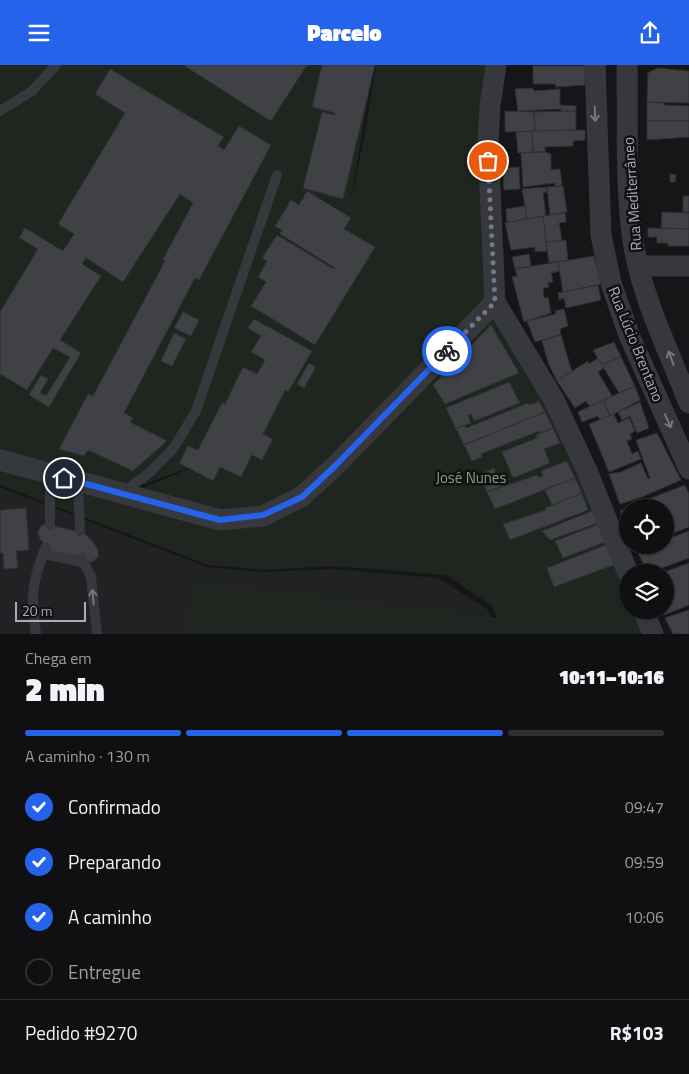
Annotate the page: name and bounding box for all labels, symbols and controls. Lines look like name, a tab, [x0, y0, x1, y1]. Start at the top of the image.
text: Parcelo	[307, 16, 382, 50]
icon: menu	[25, 19, 53, 47]
icon: share	[636, 19, 664, 47]
one-way arrow	[591, 105, 600, 121]
street label: Rua Mediterrâneo	[617, 136, 647, 251]
pin	[467, 140, 509, 182]
icon: bag	[474, 147, 502, 175]
street label: Rua Lúcio Brentano	[602, 283, 670, 405]
courier	[422, 326, 472, 376]
icon: bike	[433, 337, 461, 365]
one-way arrow	[666, 350, 675, 365]
one-way arrow	[663, 413, 673, 428]
pin	[43, 457, 85, 499]
icon: home	[50, 464, 78, 492]
park label: José Nunes	[436, 466, 506, 489]
map controls	[619, 499, 674, 619]
button: locate	[619, 499, 674, 554]
button: layers	[619, 564, 674, 619]
one-way arrow	[89, 589, 98, 605]
scale bar	[15, 599, 86, 622]
text: 20 m	[22, 600, 52, 621]
text: Chega em	[25, 646, 92, 670]
text: 10:11–10:16	[559, 662, 664, 691]
text: 2 min	[25, 665, 105, 713]
text: A caminho · 130 m	[25, 744, 150, 768]
text: Confirmado	[68, 792, 161, 821]
icon: check	[25, 793, 53, 821]
text: 09:47	[625, 795, 664, 819]
text: Preparando	[68, 847, 161, 876]
icon: check	[25, 848, 53, 876]
text: 09:59	[625, 850, 664, 874]
text: A caminho	[68, 902, 152, 931]
icon: check	[25, 903, 53, 931]
text: 10:06	[625, 905, 664, 929]
text: Entregue	[68, 957, 141, 986]
text: Pedido #9270	[25, 1018, 137, 1047]
text: R$103	[610, 1018, 664, 1047]

